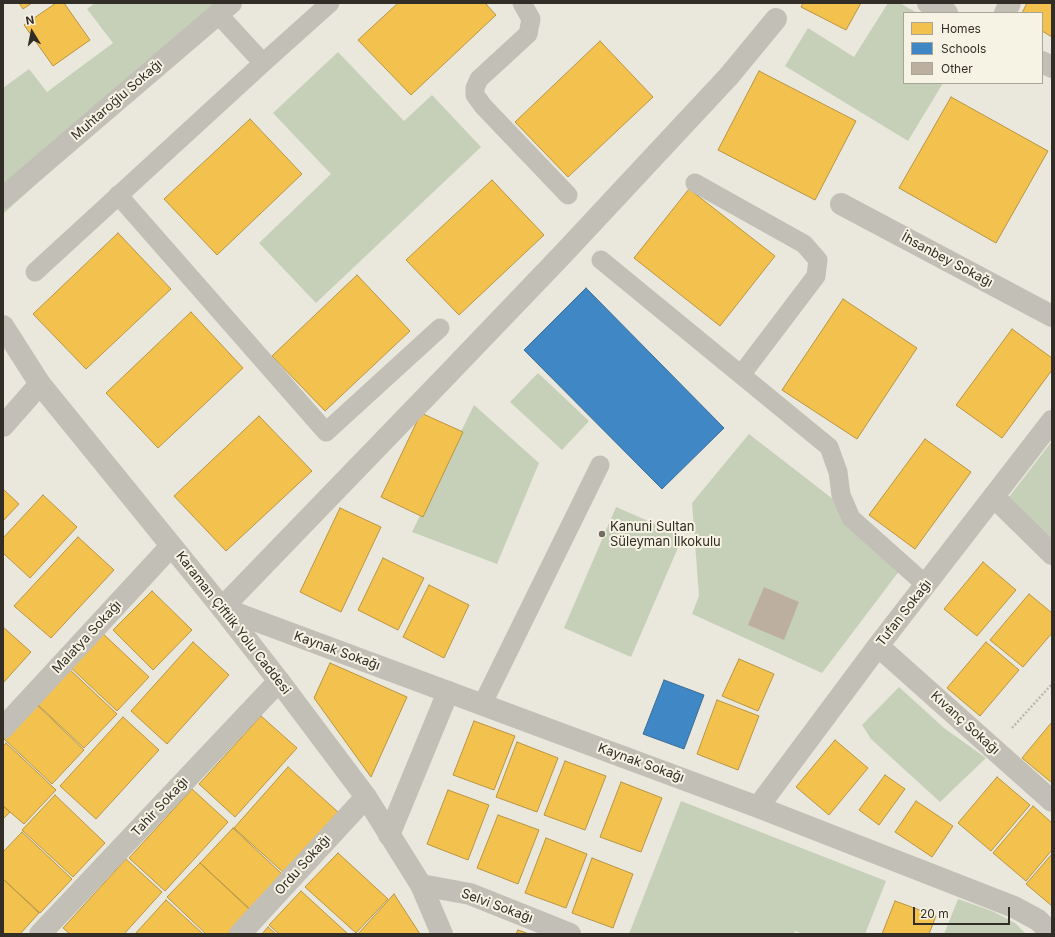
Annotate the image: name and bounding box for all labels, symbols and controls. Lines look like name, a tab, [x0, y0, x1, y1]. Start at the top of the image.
north arrow	[12, 12, 52, 52]
legend	[903, 12, 1043, 84]
text: N	[25, 13, 35, 28]
text: Homes	[941, 21, 981, 36]
text: Schools	[941, 41, 986, 56]
street label: Muhtaroğlu Sokağı	[68, 56, 166, 144]
text: Other	[941, 61, 973, 76]
street label: İhsanbey Sokağı	[899, 229, 995, 291]
place label: Kanuni Sultan Süleyman İlkokulu	[610, 519, 721, 550]
marker: Kanuni Sultan Süleyman İlkokulu	[597, 529, 607, 539]
street label: Karaman Çiftlik Yolu Caddesi	[172, 548, 294, 698]
street label: Tufan Sokağı	[873, 577, 935, 649]
street label: Malatya Sokağı	[49, 597, 125, 677]
street label: Kaynak Sokağı	[292, 628, 382, 674]
street label: Kıvanç Sokağı	[927, 688, 1003, 758]
street label: Kaynak Sokağı	[596, 740, 686, 786]
street label: Tahir Sokağı	[128, 774, 192, 840]
street label: Ordu Sokağı	[272, 832, 334, 898]
street label: Selvi Sokağı	[459, 886, 535, 926]
scale bar	[915, 899, 1012, 925]
text: 20 m	[920, 906, 949, 921]

